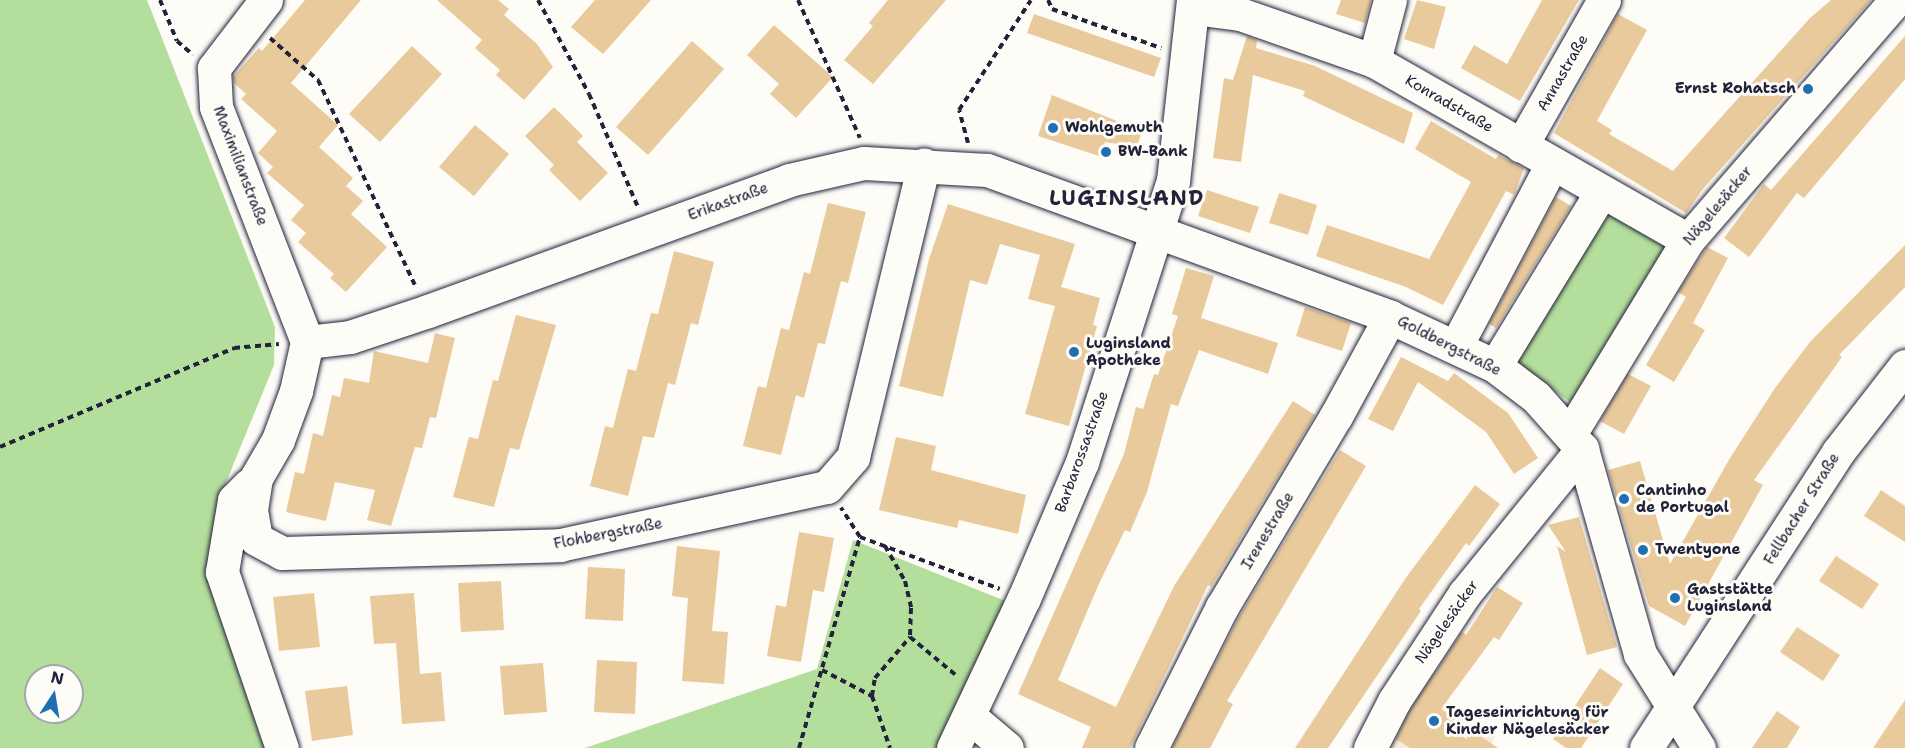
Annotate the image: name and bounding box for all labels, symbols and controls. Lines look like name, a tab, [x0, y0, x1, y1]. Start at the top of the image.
street label: Annastraße	[1534, 31, 1592, 115]
street label: Konradstraße	[1402, 71, 1496, 137]
place label: Ernst Rohatsch	[1675, 80, 1796, 98]
marker: Ernst Rohatsch	[1801, 82, 1815, 96]
street label: Maximilianstraße	[209, 104, 271, 228]
place label: Wohlgemuth	[1065, 119, 1163, 137]
marker: Wohlgemuth	[1046, 121, 1060, 135]
place label: BW-Bank	[1118, 143, 1188, 161]
marker: BW-Bank	[1099, 145, 1113, 159]
street label: Nägelesäcker	[1680, 163, 1756, 249]
street label: Erikastraße	[685, 179, 771, 225]
district label: LUGINSLAND	[1049, 185, 1205, 211]
street label: Goldbergstraße	[1394, 312, 1504, 380]
place label: Luginsland Apotheke	[1086, 334, 1171, 369]
marker: Luginsland Apotheke	[1067, 345, 1081, 359]
street label: Barbarossastraße	[1052, 389, 1112, 515]
street label: Fellbacher Straße	[1760, 450, 1844, 568]
place label: Cantinho de Portugal	[1636, 481, 1729, 516]
street label: Irenestraße	[1238, 489, 1298, 573]
marker: Cantinho de Portugal	[1617, 492, 1631, 506]
street label: Flohbergstraße	[552, 515, 664, 553]
place label: Twentyone	[1655, 541, 1741, 559]
marker: Twentyone	[1636, 543, 1650, 557]
street label: Nägelesäcker	[1412, 577, 1482, 667]
place label: Gaststätte Luginsland	[1687, 580, 1773, 615]
marker: Gaststätte Luginsland	[1668, 591, 1682, 605]
north arrow	[24, 664, 84, 724]
text: N	[49, 666, 66, 689]
place label: Tageseinrichtung für Kinder Nägelesäcker	[1446, 703, 1610, 738]
marker: Tageseinrichtung für Kinder Nägelesäcker	[1427, 714, 1441, 728]

